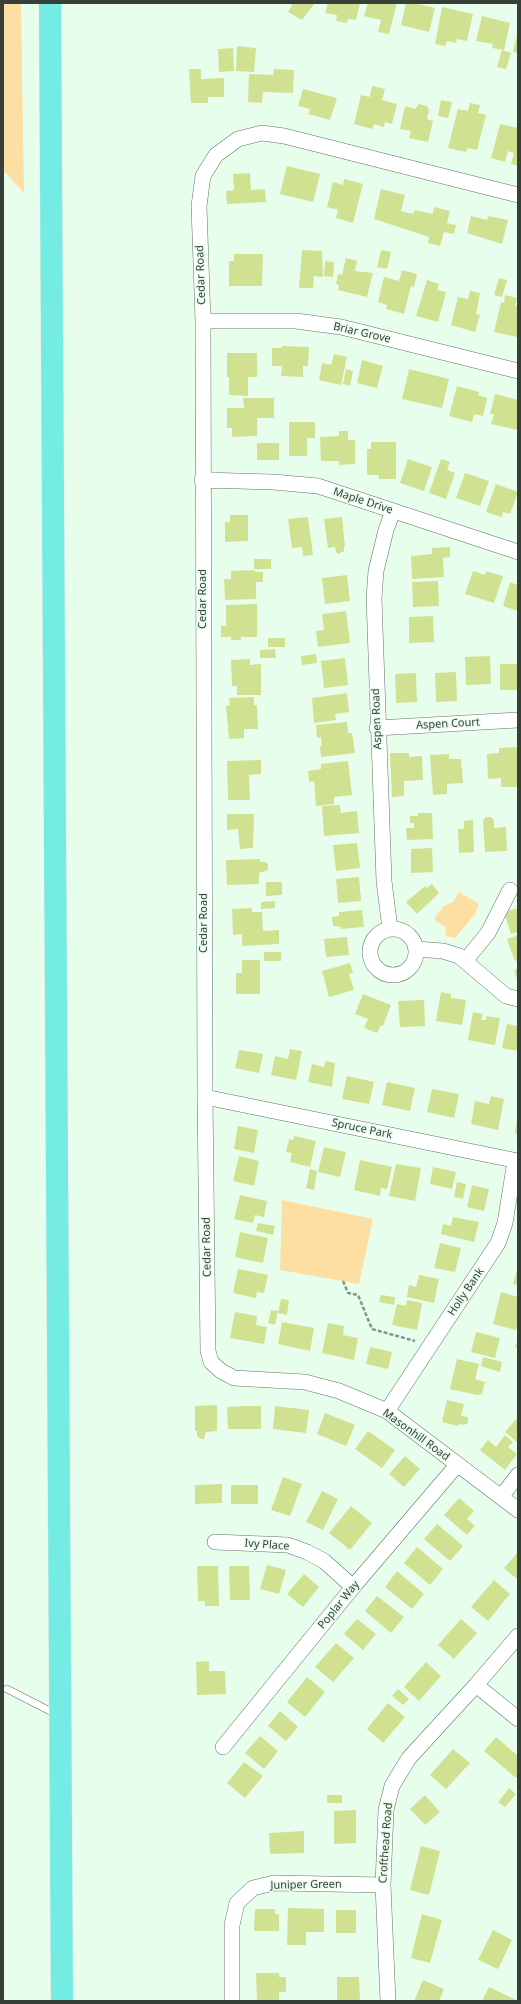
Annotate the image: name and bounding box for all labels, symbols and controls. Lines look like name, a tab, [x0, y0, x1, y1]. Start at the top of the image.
street label: Cedar Road	[193, 245, 209, 305]
street label: Briar Grove	[332, 320, 392, 346]
street label: Maple Drive	[331, 485, 395, 517]
street label: Cedar Road	[196, 569, 210, 629]
street label: Aspen Road	[369, 688, 385, 750]
street label: Aspen Court	[416, 716, 480, 732]
street label: Cedar Road	[197, 893, 211, 953]
street label: Spruce Park	[330, 1116, 394, 1142]
street label: Cedar Road	[200, 1217, 214, 1277]
street label: Holly Bank	[445, 1266, 487, 1318]
street label: Masonhill Road	[380, 1406, 452, 1464]
street label: Ivy Place	[244, 1537, 290, 1553]
street label: Poplar Way	[316, 1578, 362, 1632]
street label: Crofthead Road	[377, 1802, 395, 1884]
street label: Juniper Green	[270, 1878, 342, 1892]

